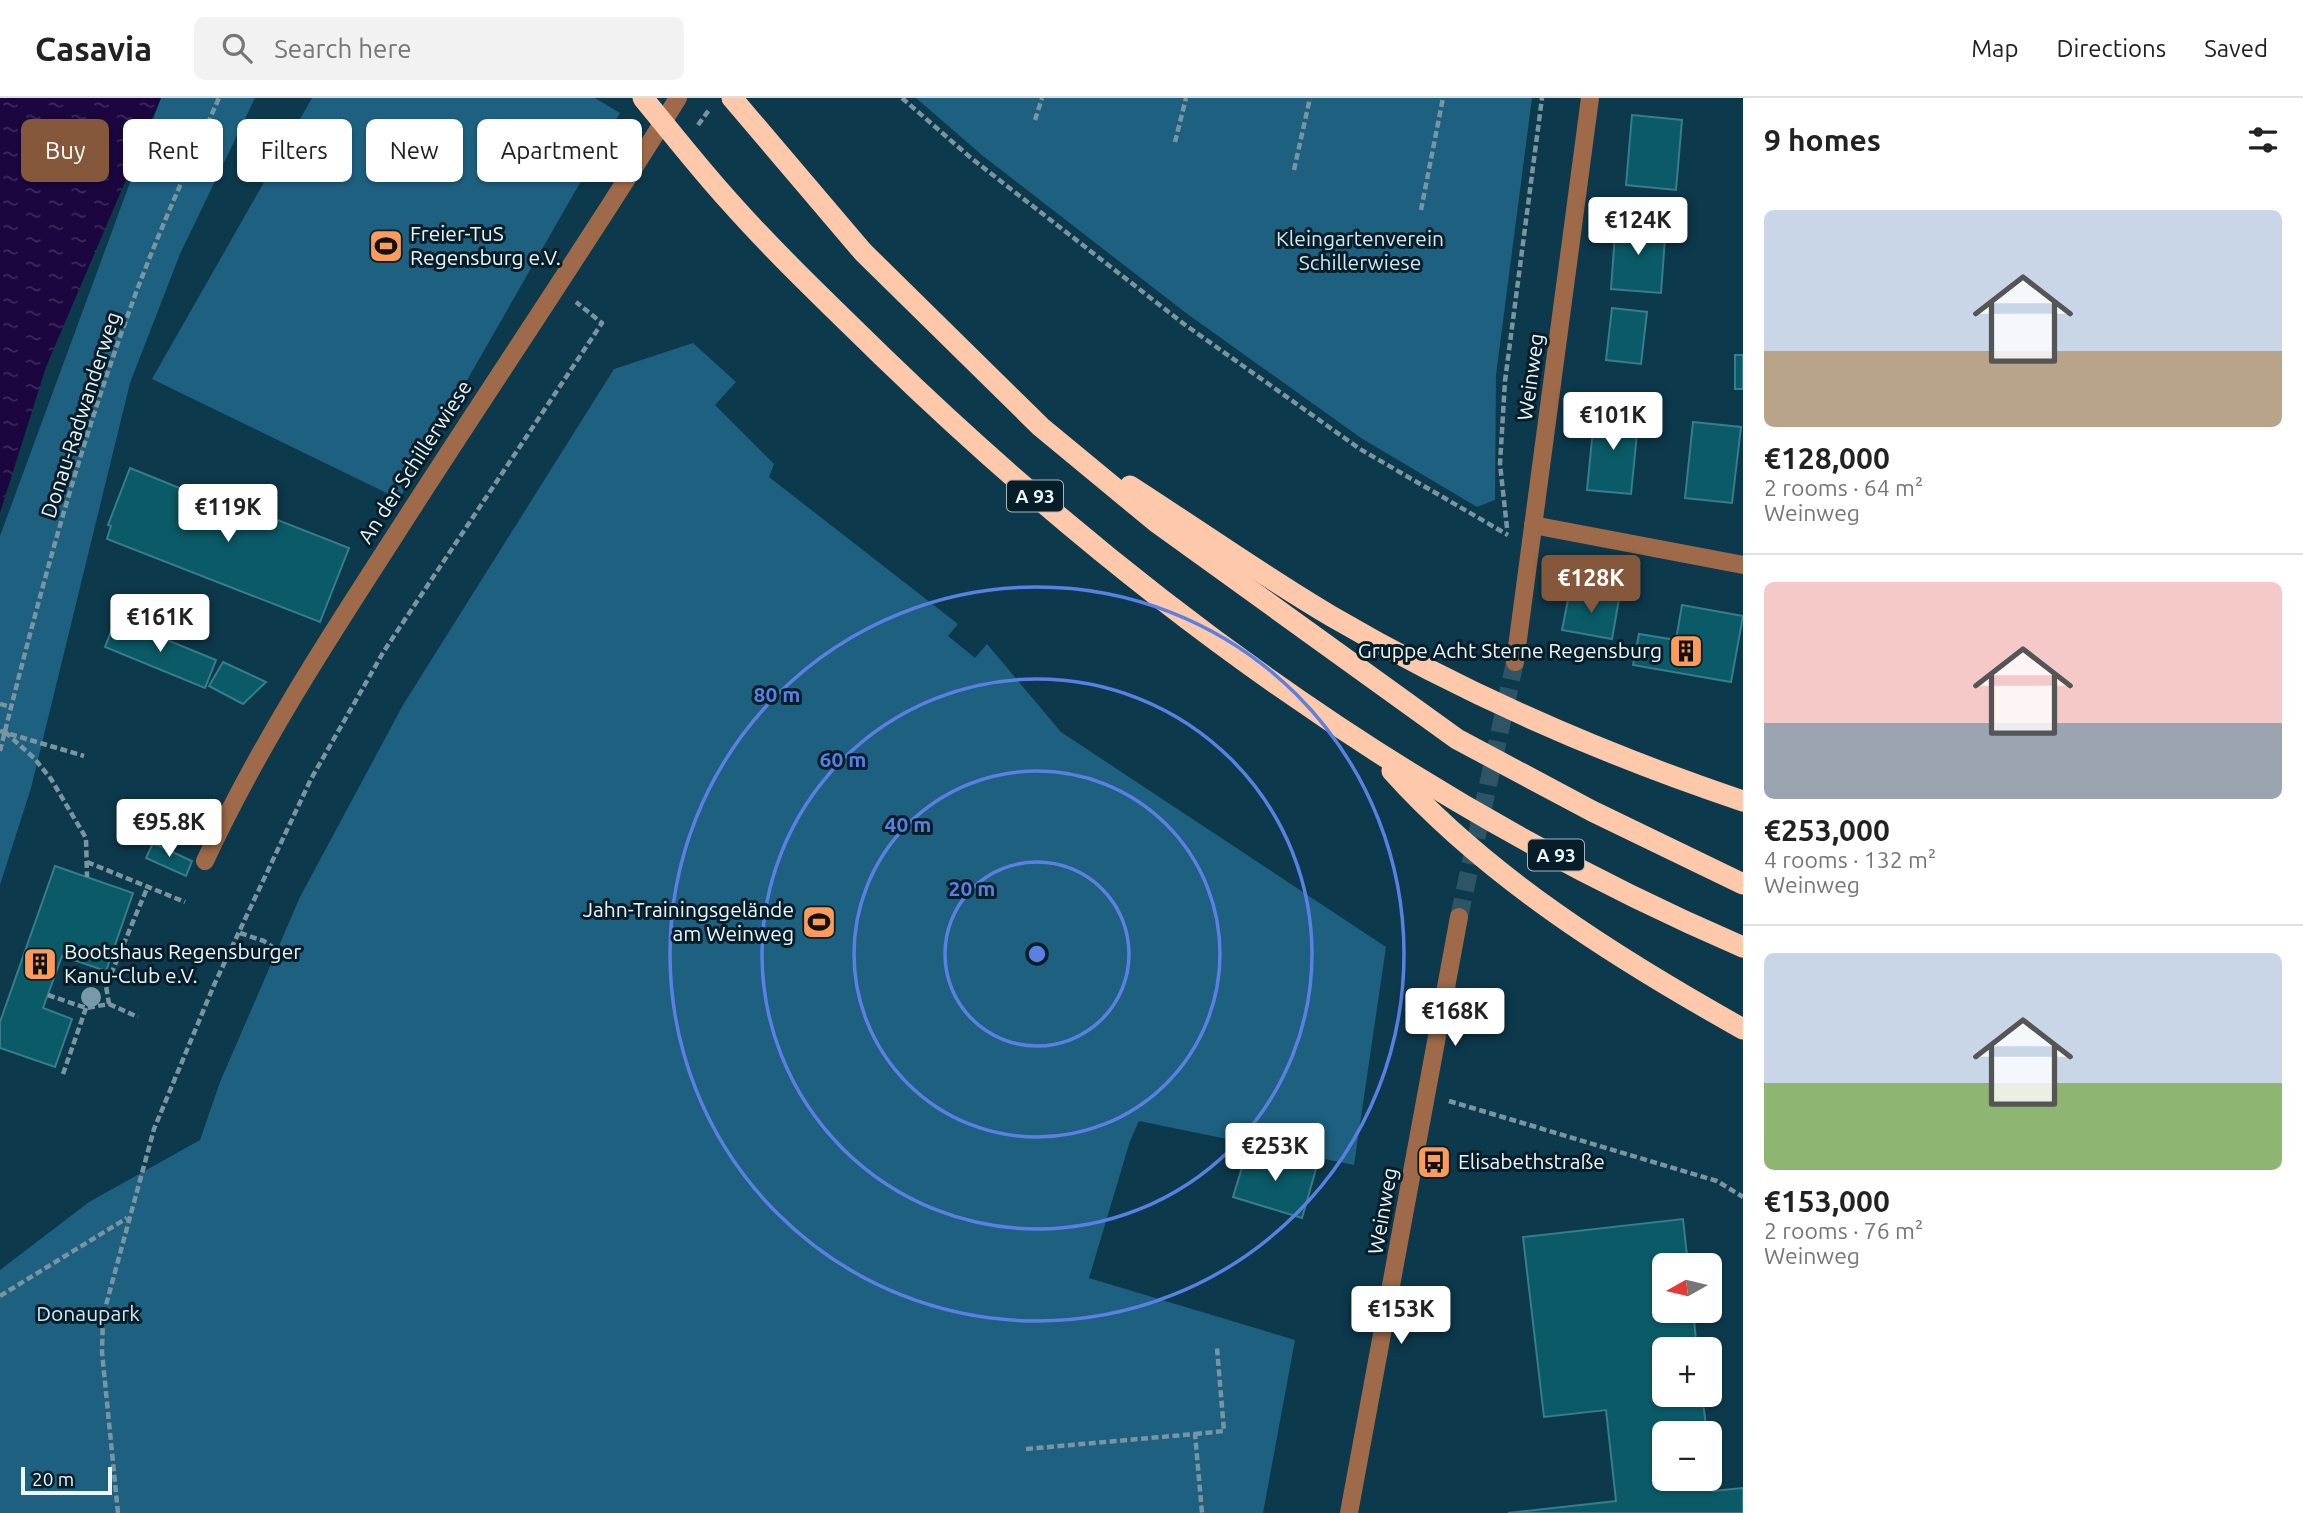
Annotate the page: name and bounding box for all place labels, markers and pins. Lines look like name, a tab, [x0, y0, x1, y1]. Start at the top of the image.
pin: €124K	[1589, 198, 1687, 257]
place label: Freier-TuS Regensburg e.V.	[410, 221, 561, 269]
sports icon: Freier-TuS Regensburg e.V.	[367, 227, 405, 265]
pin: €101K	[1564, 392, 1662, 452]
pin: €119K	[179, 484, 277, 544]
pin: €128K	[1542, 556, 1640, 615]
pin: €161K	[111, 594, 209, 654]
building icon: Gruppe Acht Sterne Regensburg	[1667, 632, 1705, 670]
place label: Gruppe Acht Sterne Regensburg	[1358, 638, 1662, 662]
pin: €95.8K	[112, 800, 226, 859]
place label: Jahn-Trainingsgelände am Weinweg	[583, 897, 794, 945]
sports icon: Jahn-Trainingsgelände am Weinweg	[800, 903, 838, 941]
place label: Bootshaus Regensburger Kanu-Club e.V.	[64, 939, 301, 987]
centre of rings	[1025, 942, 1049, 966]
building icon: Bootshaus Regensburger Kanu-Club e.V.	[21, 945, 59, 983]
pin: €168K	[1406, 988, 1504, 1048]
pin: €253K	[1226, 1124, 1324, 1183]
bus stop icon: Elisabethstraße	[1415, 1143, 1453, 1181]
place label: Elisabethstraße	[1458, 1149, 1605, 1173]
pin: €153K	[1352, 1286, 1450, 1346]

